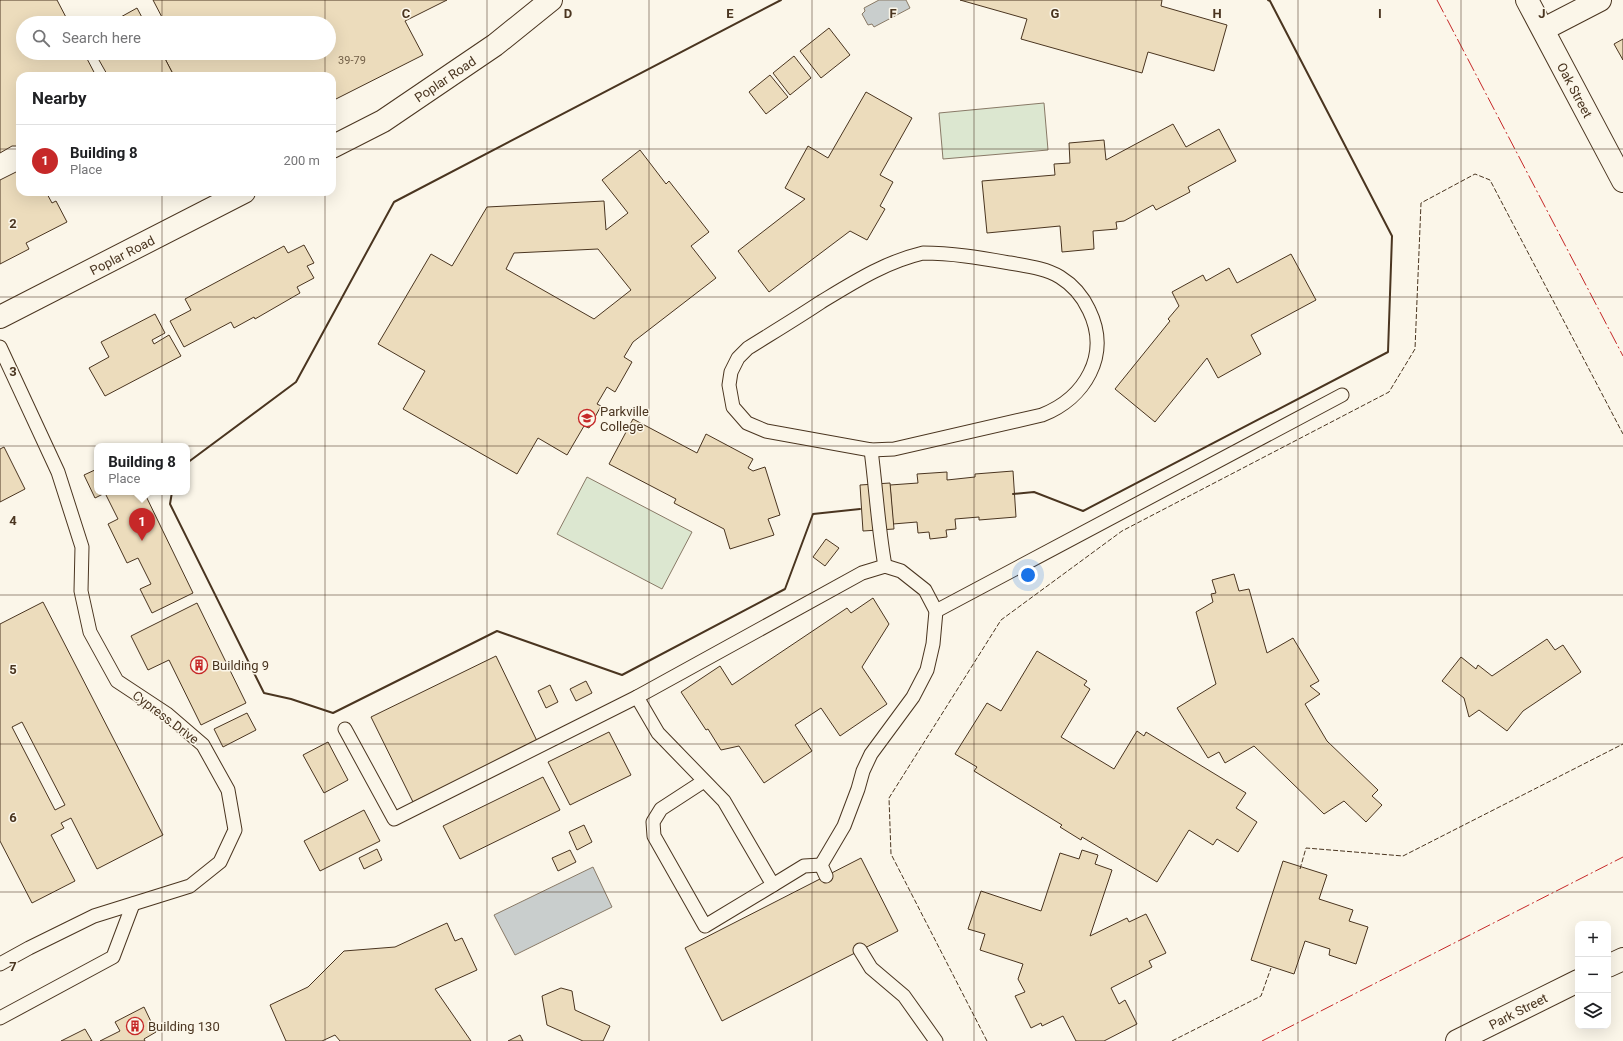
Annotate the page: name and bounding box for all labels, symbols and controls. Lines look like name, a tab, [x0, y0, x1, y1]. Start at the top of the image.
text: C	[402, 6, 411, 21]
text: D	[564, 6, 572, 21]
text: E	[726, 6, 734, 21]
text: F	[889, 6, 897, 21]
text: G	[1051, 6, 1060, 21]
text: H	[1212, 6, 1222, 21]
text: I	[1378, 6, 1382, 21]
text: J	[1538, 6, 1546, 21]
search box	[16, 16, 336, 60]
icon: search	[30, 27, 52, 49]
text: Search here	[62, 29, 141, 47]
street label: Poplar Road	[412, 53, 479, 105]
house number: 39-79	[338, 54, 366, 67]
street label: Oak Street	[1554, 60, 1595, 120]
text: Nearby	[32, 88, 87, 108]
text: Building 8	[70, 144, 138, 162]
text: 1	[41, 153, 49, 168]
text: 200 m	[283, 153, 320, 168]
text: Place	[70, 162, 102, 177]
text: 2	[9, 216, 17, 231]
street label: Poplar Road	[87, 233, 157, 278]
text: 3	[9, 364, 17, 379]
place label: Parkville College	[600, 404, 649, 434]
school or university icon: Parkville College	[577, 408, 597, 428]
popup	[94, 443, 190, 495]
text: Building 8	[108, 453, 176, 471]
text: Place	[108, 471, 140, 486]
pin: 1	[129, 508, 155, 541]
text: 4	[9, 513, 17, 528]
your location	[1018, 565, 1038, 585]
building icon: Building 9	[189, 655, 209, 675]
place label: Building 9	[212, 658, 269, 673]
text: 5	[9, 662, 17, 677]
street label: Cypress Drive	[130, 688, 202, 747]
text: 6	[9, 810, 17, 825]
map controls	[1575, 921, 1611, 1029]
button: +	[1575, 921, 1611, 957]
button: −	[1575, 957, 1611, 993]
text: 7	[9, 959, 17, 974]
street label: Park Street	[1486, 990, 1550, 1033]
button: layers	[1575, 993, 1611, 1029]
building icon: Building 130	[125, 1016, 145, 1036]
place label: Building 130	[148, 1019, 220, 1034]

